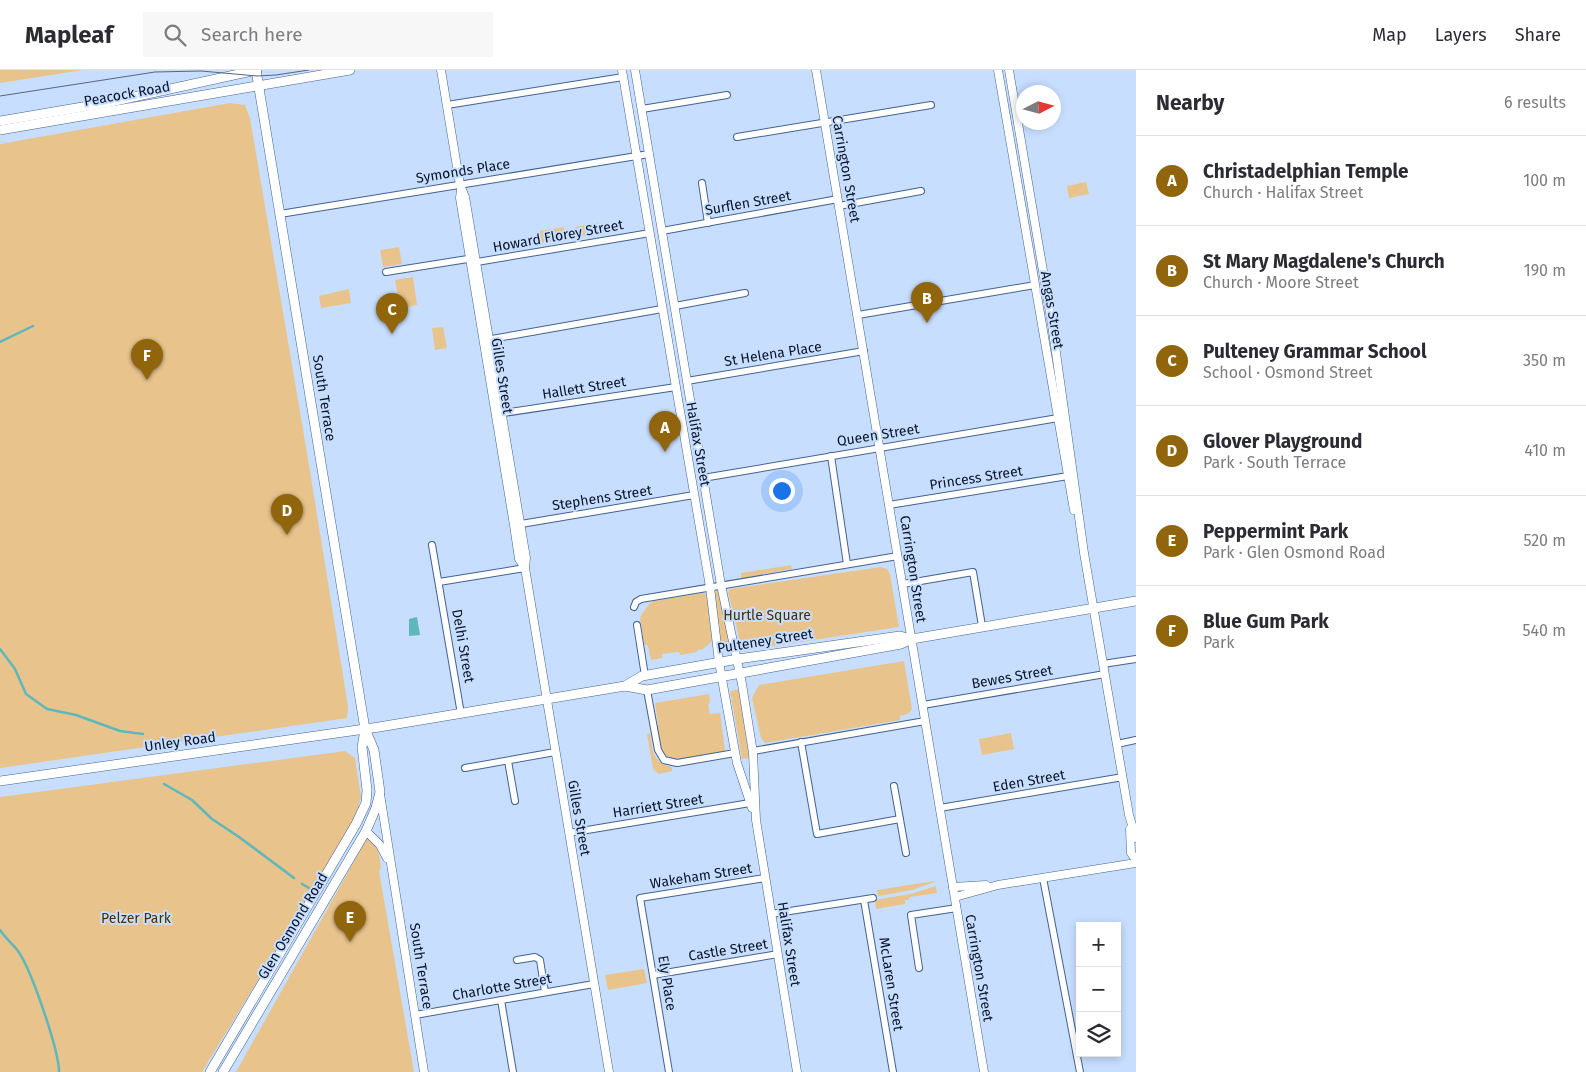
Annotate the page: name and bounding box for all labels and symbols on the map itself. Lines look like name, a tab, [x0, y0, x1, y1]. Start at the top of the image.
street label: Peacock Road	[83, 78, 171, 110]
north arrow	[1016, 85, 1061, 130]
street label: Carrington Street	[828, 114, 864, 225]
street label: Symonds Place	[415, 155, 511, 187]
street label: Surflen Street	[704, 187, 793, 219]
street label: Howard Florey Street	[491, 216, 626, 256]
street label: Angas Street	[1037, 270, 1067, 351]
pin: B	[911, 282, 943, 323]
pin: C	[376, 293, 408, 334]
street label: Gilles Street	[488, 337, 517, 416]
street label: St Helena Place	[723, 338, 823, 370]
pin: F	[131, 339, 163, 380]
street label: South Terrace	[309, 354, 339, 442]
street label: Hallett Street	[541, 373, 628, 403]
street label: Halifax Street	[682, 400, 714, 489]
pin: A	[649, 411, 681, 452]
street label: Queen Street	[836, 420, 921, 450]
street label: Princess Street	[928, 462, 1025, 494]
your location	[769, 478, 795, 504]
street label: Stephens Street	[551, 482, 654, 514]
pin: D	[271, 494, 303, 535]
street label: Carrington Street	[896, 514, 930, 625]
park label: Hurtle Square	[723, 607, 811, 624]
street label: Delhi Street	[448, 608, 478, 685]
street label: Pulteney Street	[716, 625, 815, 657]
street label: Bewes Street	[970, 661, 1055, 692]
street label: Unley Road	[143, 729, 217, 755]
street label: Eden Street	[992, 766, 1067, 796]
street label: Gilles Street	[564, 779, 594, 858]
street label: Harriett Street	[612, 790, 705, 822]
street label: Wakeham Street	[649, 859, 754, 892]
street label: Glen Osmond Road	[254, 870, 332, 982]
street label: Halifax Street	[774, 900, 804, 988]
pin: E	[334, 901, 366, 942]
park label: Pelzer Park	[101, 910, 172, 927]
street label: Carrington Street	[961, 913, 997, 1024]
street label: South Terrace	[406, 922, 436, 1010]
street label: Castle Street	[687, 935, 770, 965]
street label: McLaren Street	[875, 936, 907, 1033]
street label: Ely Place	[654, 954, 680, 1012]
street label: Charlotte Street	[451, 970, 554, 1004]

